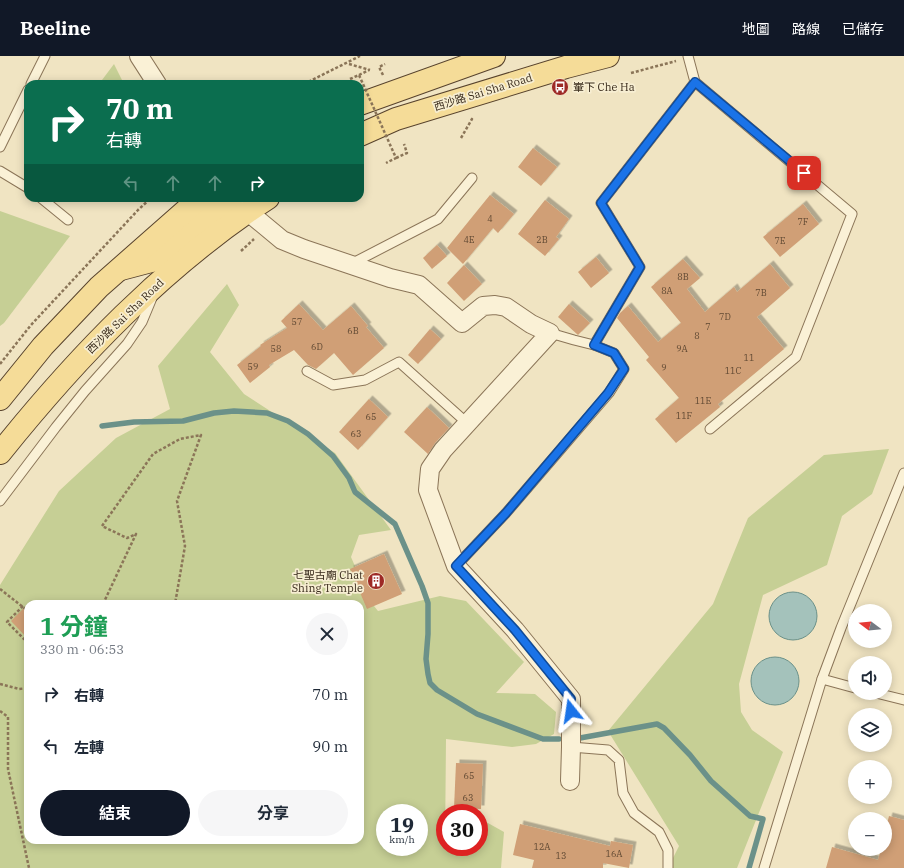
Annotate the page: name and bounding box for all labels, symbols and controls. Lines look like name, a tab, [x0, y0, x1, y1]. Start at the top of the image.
text: Beeline	[20, 16, 91, 40]
text: 地圖	[742, 20, 770, 38]
text: 路線	[792, 20, 820, 38]
text: 已儲存	[842, 20, 884, 38]
street label: 西沙路 Sai Sha Road	[432, 70, 534, 114]
bus stop icon: 輋下 Che Ha	[550, 77, 570, 97]
place label: 輋下 Che Ha	[573, 80, 635, 94]
text: 70 m	[106, 90, 173, 127]
icon: right	[40, 96, 92, 148]
text: 右轉	[106, 129, 142, 152]
pin	[787, 156, 821, 190]
icon: arrive	[793, 162, 815, 184]
icon: left	[120, 172, 142, 194]
icon: ahead	[162, 172, 184, 194]
icon: ahead	[204, 172, 226, 194]
icon: right	[246, 172, 268, 194]
house number: 4	[487, 213, 493, 224]
house number: 7F	[797, 216, 809, 227]
house number: 4E	[463, 234, 475, 245]
house number: 2B	[536, 234, 548, 245]
house number: 7E	[774, 235, 786, 246]
house number: 8B	[677, 271, 689, 282]
street label: 西沙路 Sai Sha Road	[83, 275, 167, 357]
house number: 8A	[661, 285, 674, 296]
house number: 7B	[755, 287, 767, 298]
house number: 7D	[719, 311, 731, 322]
house number: 57	[292, 316, 302, 327]
house number: 7	[705, 321, 711, 332]
house number: 6B	[347, 325, 359, 336]
house number: 8	[694, 330, 700, 341]
house number: 6D	[311, 341, 323, 352]
house number: 58	[271, 343, 281, 354]
house number: 9A	[676, 343, 689, 354]
house number: 11	[744, 352, 754, 363]
house number: 59	[248, 361, 258, 372]
house number: 9	[661, 362, 667, 373]
house number: 11C	[725, 365, 741, 376]
house number: 11E	[695, 395, 712, 406]
house number: 11F	[676, 410, 693, 421]
house number: 65	[366, 411, 376, 422]
house number: 63	[351, 428, 361, 439]
place label: 七聖古廟 Chat Shing Temple	[292, 568, 363, 595]
building icon: 七聖古廟 Chat Shing Temple	[366, 571, 386, 591]
north arrow	[848, 604, 892, 648]
map controls	[848, 604, 892, 856]
text: 1 分鐘	[40, 610, 108, 642]
button: close	[306, 613, 348, 655]
text: 330 m · 06:53	[40, 641, 124, 658]
button: sound	[848, 656, 892, 700]
icon: right	[40, 683, 62, 705]
text: 70 m	[312, 685, 348, 704]
text: 右轉	[74, 686, 104, 705]
position arrow	[550, 690, 592, 732]
button: layers	[848, 708, 892, 752]
icon: left	[40, 735, 62, 757]
text: 90 m	[312, 737, 348, 756]
text: 左轉	[74, 738, 104, 757]
button: +	[848, 760, 892, 804]
house number: 65	[464, 770, 474, 781]
button: 結束	[40, 790, 190, 836]
button: 分享	[198, 790, 348, 836]
house number: 63	[463, 792, 473, 803]
speed limit sign: 30	[436, 804, 488, 856]
text: 19	[390, 811, 414, 838]
button: −	[848, 812, 892, 856]
text: km/h	[389, 833, 415, 846]
house number: 12A	[534, 841, 551, 852]
house number: 16A	[606, 848, 623, 859]
house number: 13	[556, 850, 566, 861]

